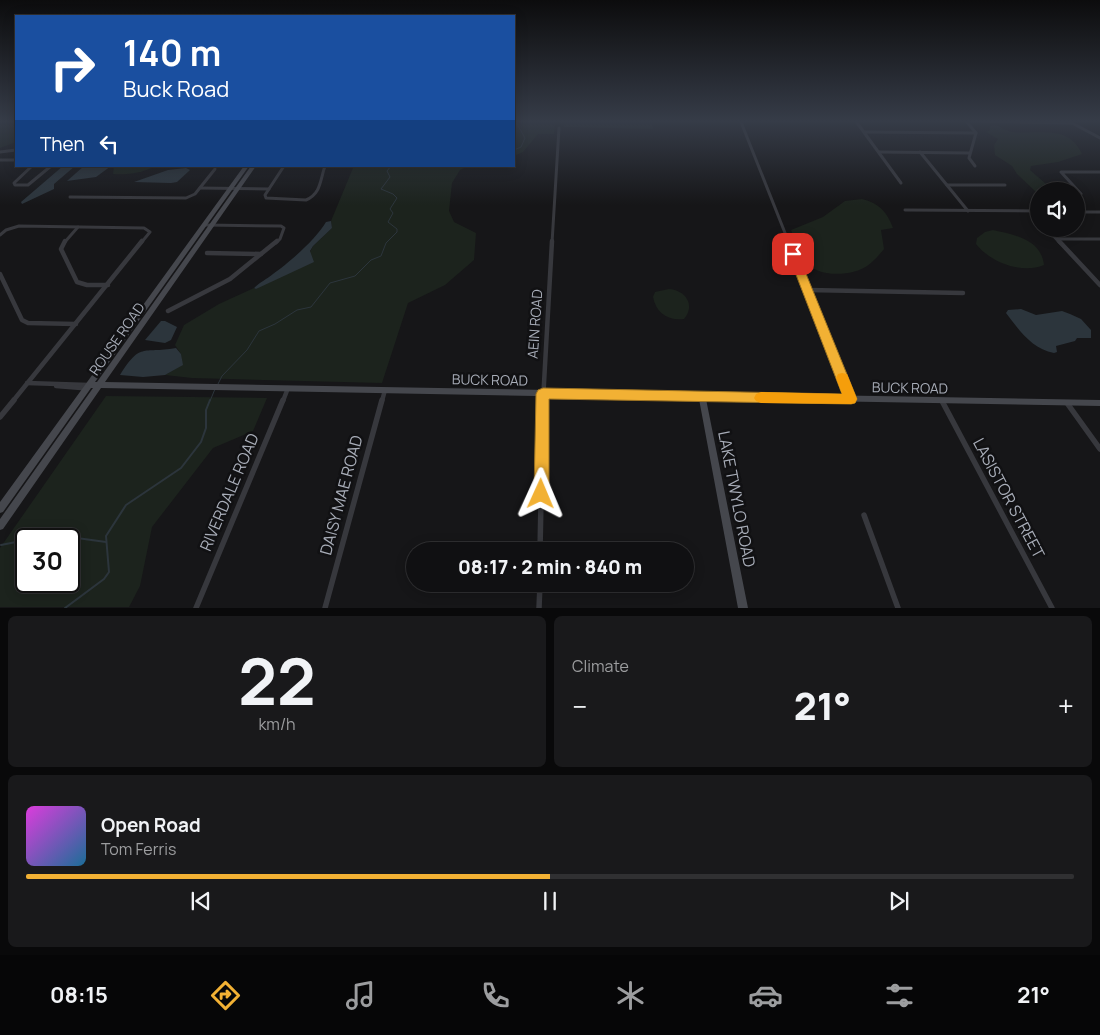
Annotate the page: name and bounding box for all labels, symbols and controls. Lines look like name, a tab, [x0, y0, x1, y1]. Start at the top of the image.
text: 140 m	[123, 29, 221, 77]
icon: right	[40, 35, 105, 100]
text: Buck Road	[123, 74, 229, 104]
icon: left	[95, 130, 123, 158]
text: Then	[40, 131, 85, 157]
map controls	[1030, 182, 1085, 237]
button: sound	[1030, 182, 1085, 237]
pin	[772, 233, 814, 275]
icon: arrive	[779, 240, 807, 268]
street label: AEIN ROAD	[523, 289, 546, 359]
street label: ROUSE ROAD	[85, 299, 149, 379]
street label: BUCK ROAD	[452, 369, 528, 390]
street label: BUCK ROAD	[872, 377, 948, 398]
street label: RIVERDALE ROAD	[194, 429, 264, 554]
street label: LAKE TWYLO ROAD	[713, 429, 761, 569]
street label: DAISY MAE ROAD	[314, 432, 368, 557]
street label: LASISTOR STREET	[968, 434, 1050, 562]
position arrow	[514, 467, 566, 519]
speed limit sign: 30	[15, 528, 80, 593]
text: 08:17 · 2 min · 840 m	[458, 554, 642, 580]
text: 22	[238, 636, 316, 725]
text: Climate	[572, 655, 629, 677]
text: 21°	[794, 679, 851, 731]
text: −	[572, 687, 587, 725]
text: +	[1058, 687, 1074, 725]
text: km/h	[258, 713, 296, 735]
text: Open Road	[101, 812, 201, 838]
text: Tom Ferris	[101, 838, 176, 860]
icon: previous	[187, 887, 215, 915]
icon: pause	[536, 887, 564, 915]
icon: next	[885, 887, 913, 915]
icon: directions	[208, 978, 243, 1013]
icon: music	[343, 978, 378, 1013]
icon: phone	[478, 978, 513, 1013]
icon: climate	[613, 978, 648, 1013]
icon: car	[748, 978, 783, 1013]
icon: filters	[882, 978, 917, 1013]
text: 08:15	[50, 980, 108, 1010]
text: 21°	[1017, 980, 1050, 1010]

